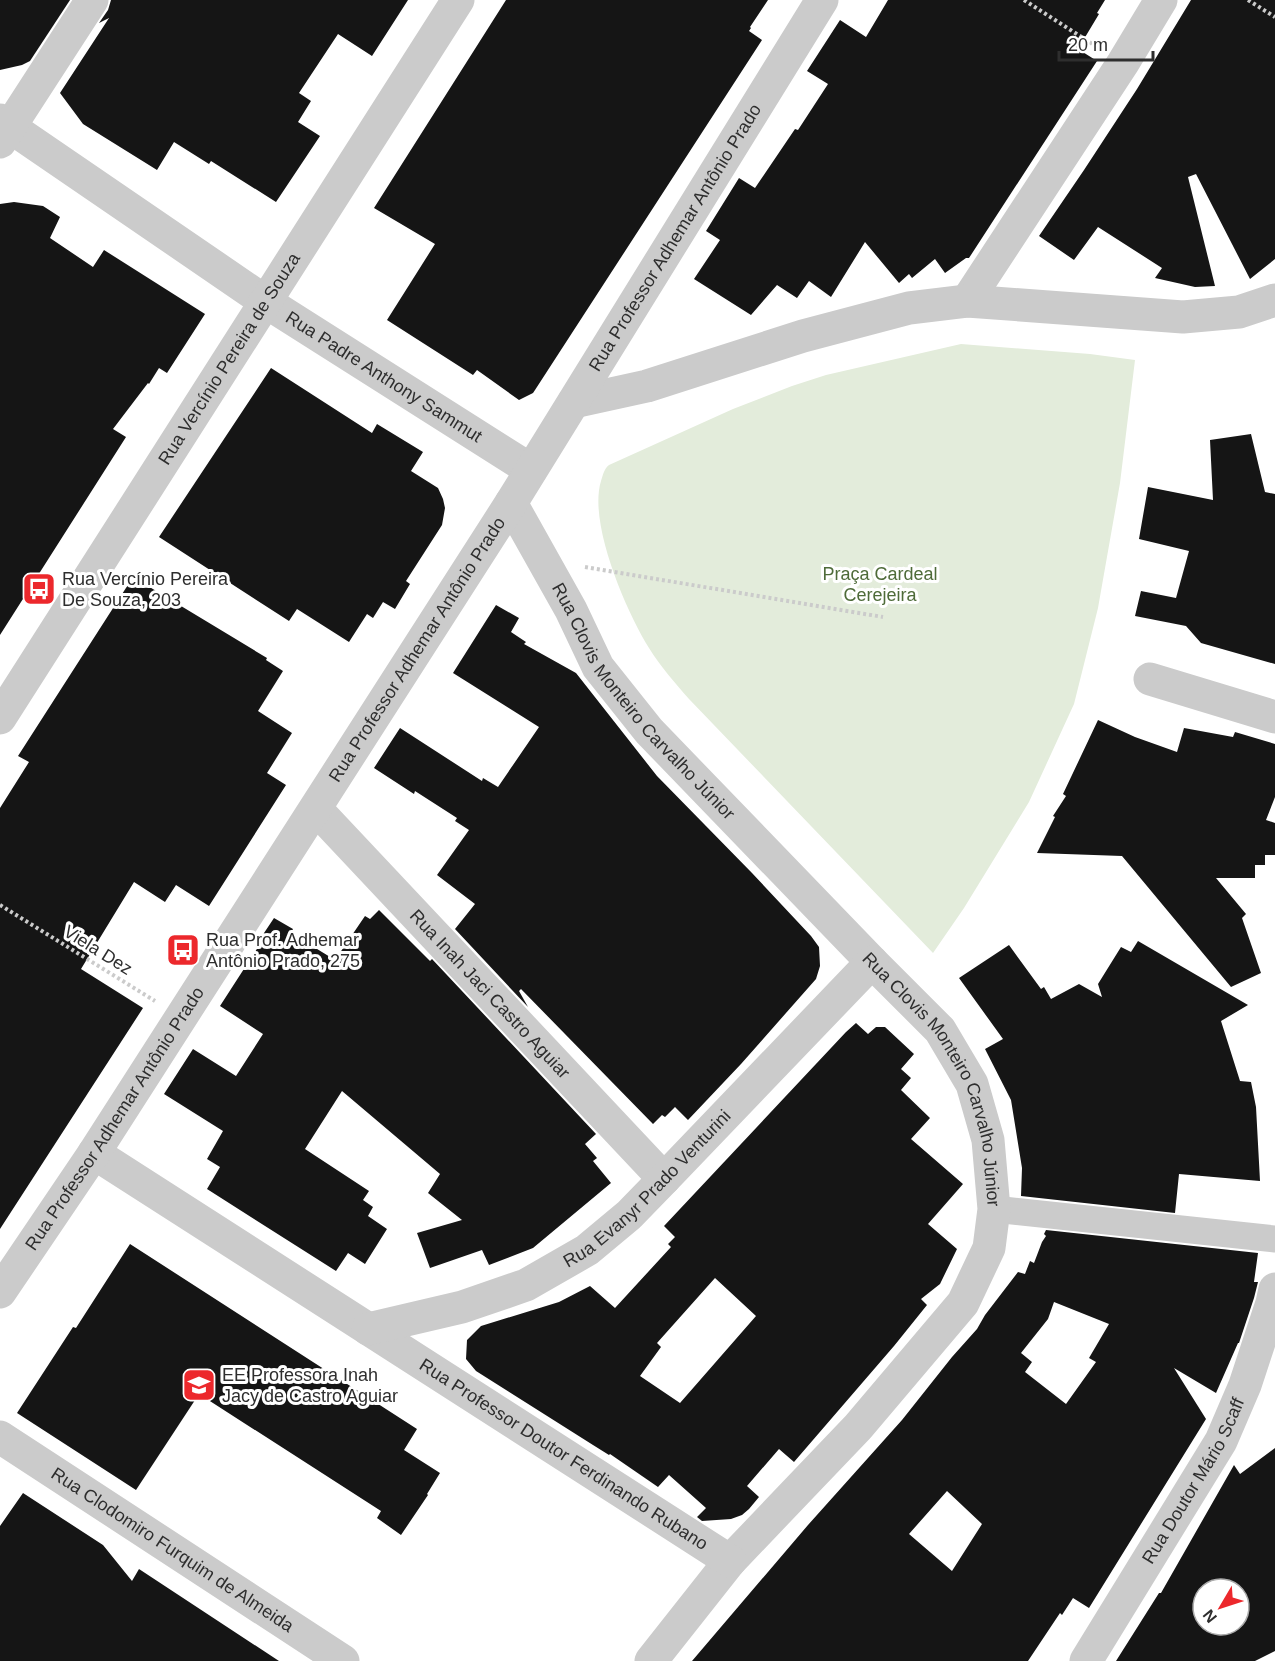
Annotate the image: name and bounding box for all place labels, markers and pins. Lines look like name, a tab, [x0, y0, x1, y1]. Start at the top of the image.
place label: Rua Vercínio Pereira De Souza, 203	[62, 569, 229, 610]
bus stop icon: Rua Vercínio Pereira De Souza, 203	[21, 571, 57, 607]
place label: Rua Prof. Adhemar Antônio Prado, 275	[206, 930, 360, 971]
bus stop icon: Rua Prof. Adhemar Antônio Prado, 275	[165, 932, 201, 968]
place label: EE Professora Inah Jacy de Castro Aguiar	[222, 1365, 398, 1406]
school or university icon: EE Professora Inah Jacy de Castro Aguiar	[181, 1367, 217, 1403]

